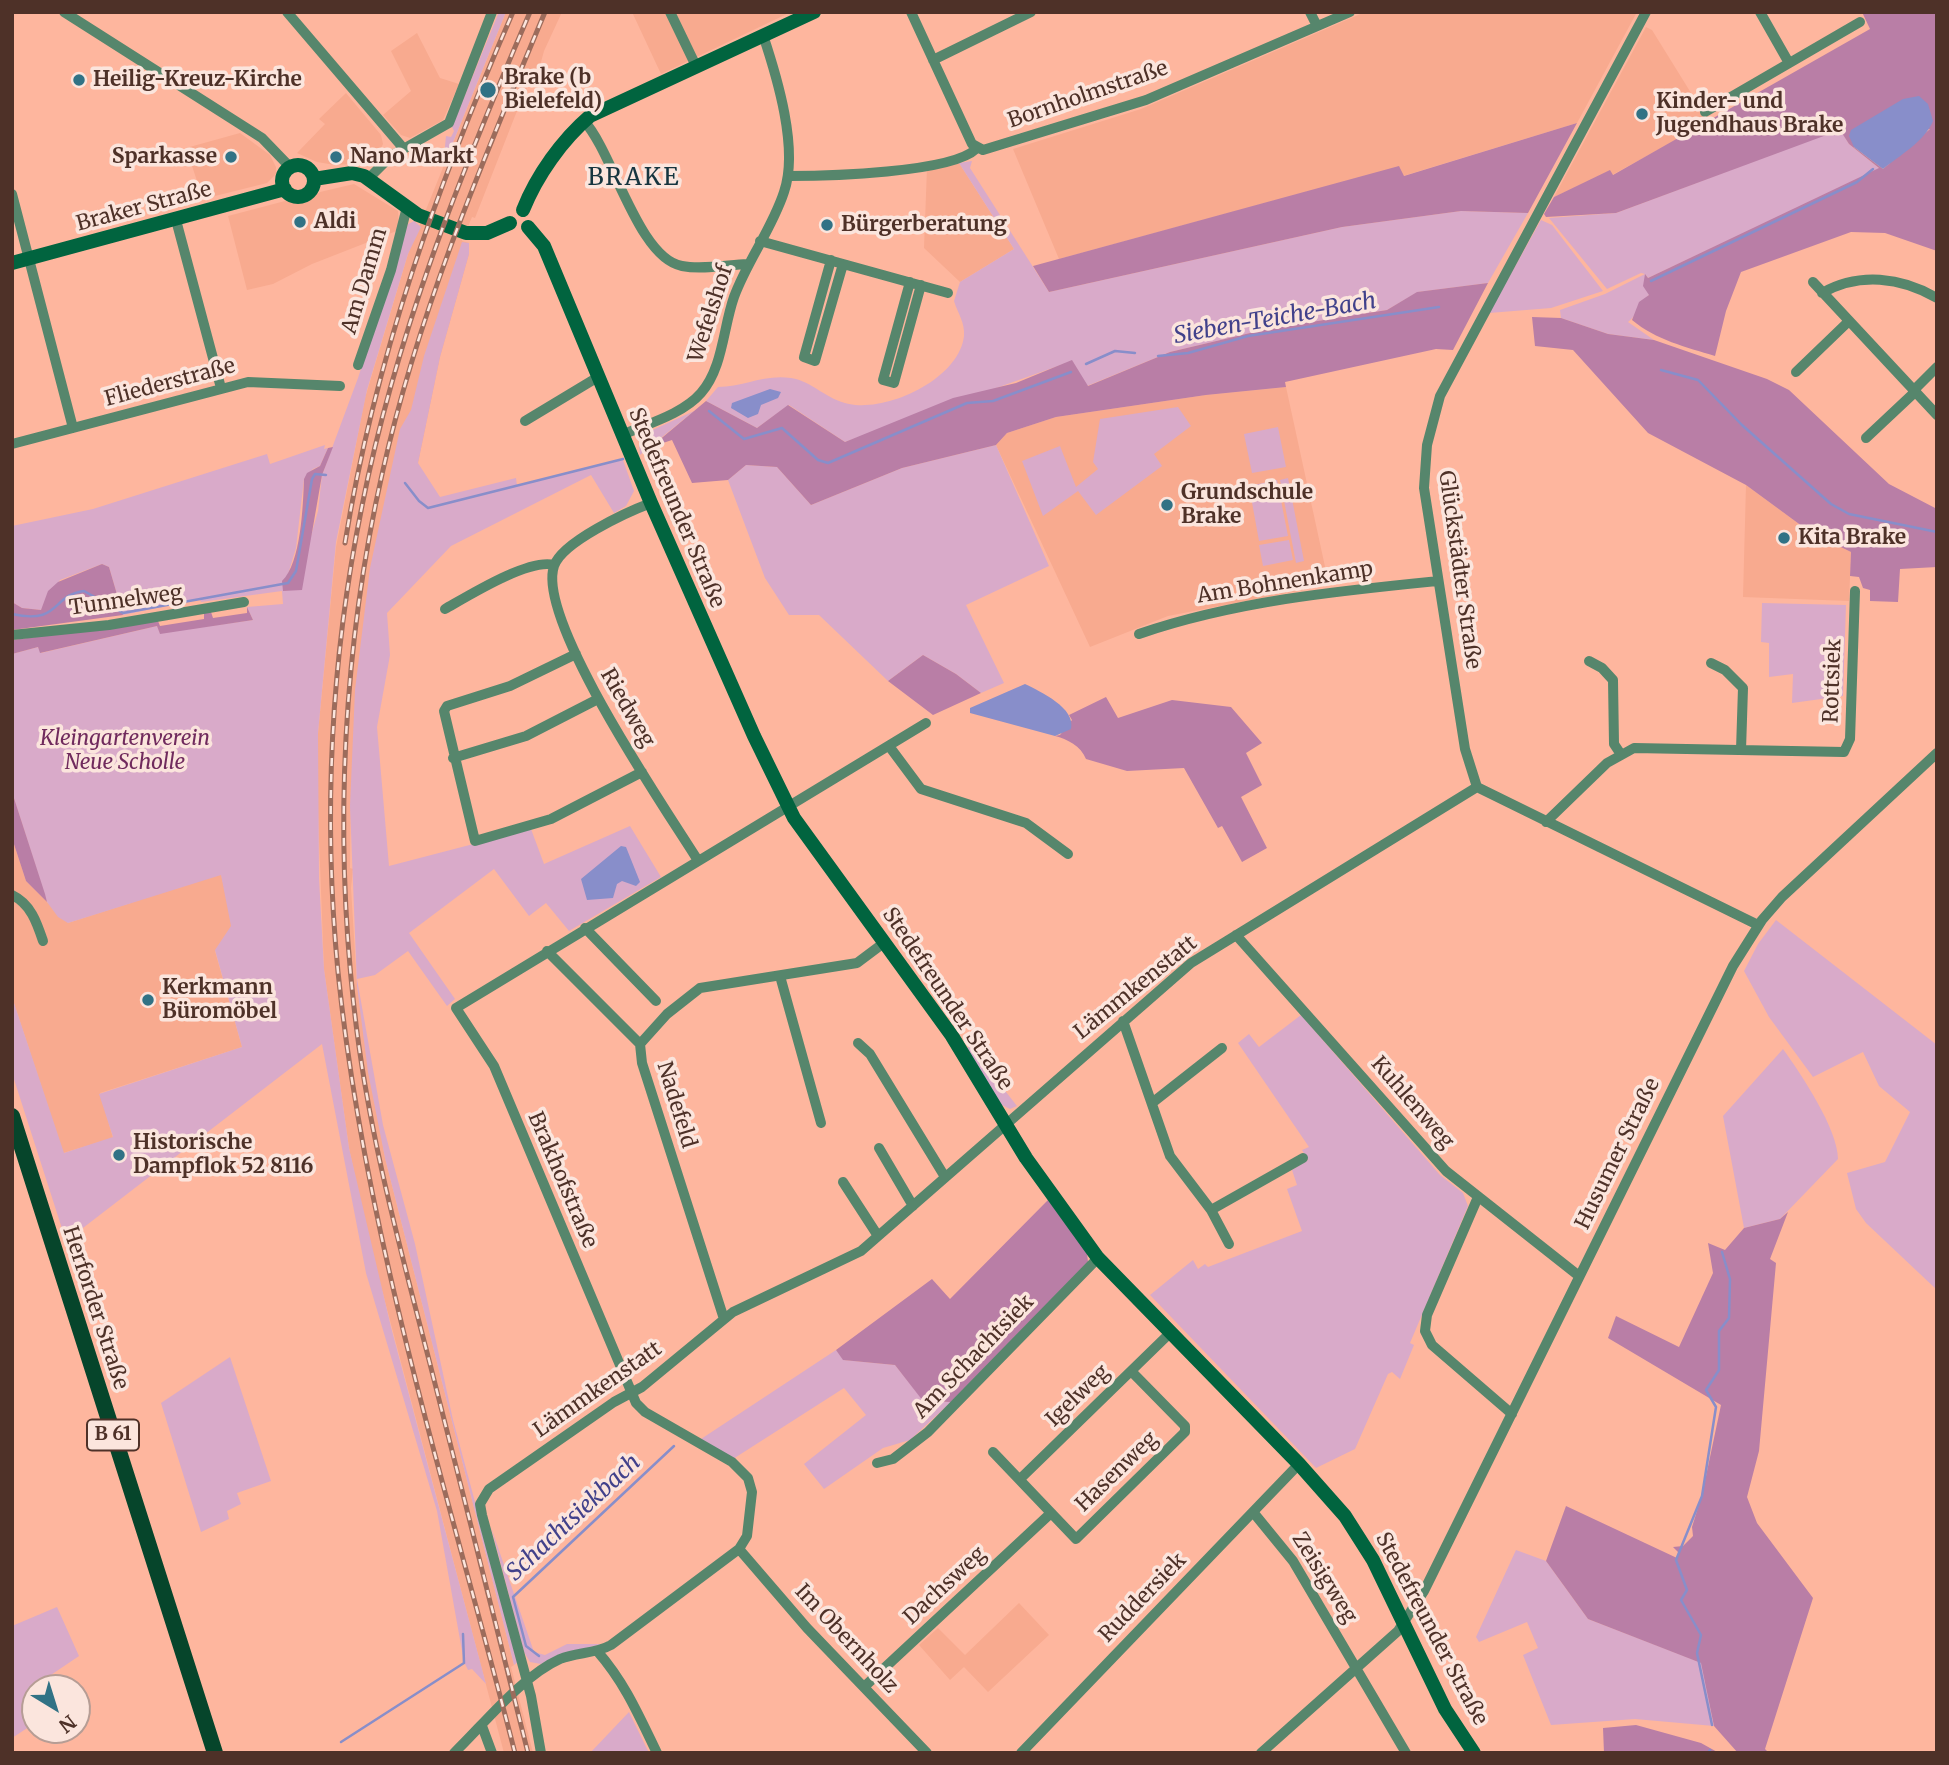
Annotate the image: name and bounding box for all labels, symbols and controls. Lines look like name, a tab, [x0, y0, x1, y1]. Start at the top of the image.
street label: Bornholmstraße	[1005, 56, 1171, 134]
place label: Brake (b Bielefeld)	[504, 65, 602, 115]
place label: Heilig-Kreuz-Kirche	[93, 67, 302, 93]
marker: Heilig-Kreuz-Kirche	[71, 72, 87, 88]
marker: Brake (b Bielefeld)	[478, 80, 498, 100]
place label: Kinder- und Jugendhaus Brake	[1656, 89, 1843, 139]
marker: Kinder- und Jugendhaus Brake	[1634, 106, 1650, 122]
place label: Sparkasse	[112, 144, 217, 170]
place label: Nano Markt	[350, 144, 474, 170]
marker: Sparkasse	[223, 149, 239, 165]
marker: Nano Markt	[328, 149, 344, 165]
district label: BRAKE	[588, 164, 680, 192]
street label: Braker Straße	[74, 177, 214, 237]
place label: Aldi	[314, 209, 356, 235]
place label: Bürgerberatung	[841, 212, 1007, 238]
marker: Aldi	[292, 214, 308, 230]
marker: Bürgerberatung	[819, 217, 835, 233]
street label: Am Damm	[337, 225, 393, 337]
street label: Wefelshof	[684, 263, 738, 365]
water label: Sieben-Teiche-Bach	[1172, 288, 1378, 350]
street label: Fliederstraße	[102, 353, 238, 413]
street label: Stedefreunder Straße	[622, 404, 730, 612]
street label: Glückstädter Straße	[1433, 469, 1485, 671]
place label: Grundschule Brake	[1181, 480, 1313, 530]
marker: Grundschule Brake	[1159, 497, 1175, 513]
place label: Kita Brake	[1798, 525, 1906, 551]
marker: Kita Brake	[1776, 530, 1792, 546]
street label: Am Bohnenkamp	[1195, 557, 1375, 609]
street label: Tunnelweg	[68, 581, 184, 621]
street label: Rottsiek	[1819, 638, 1847, 724]
street label: Riedweg	[594, 664, 660, 752]
park label: Kleingartenverein Neue Scholle	[40, 726, 210, 776]
street label: Stedefreunder Straße	[877, 903, 1017, 1095]
street label: Lämmkenstatt	[1070, 931, 1202, 1045]
place label: Kerkmann Büromöbel	[162, 975, 277, 1025]
marker: Kerkmann Büromöbel	[140, 992, 156, 1008]
street label: Kuhlenweg	[1365, 1052, 1459, 1154]
street label: Nadefeld	[651, 1059, 701, 1151]
street label: Husumer Straße	[1571, 1074, 1665, 1234]
street label: Brakhofstraße	[522, 1108, 602, 1252]
place label: Historische Dampflok 52 8116	[133, 1130, 313, 1180]
marker: Historische Dampflok 52 8116	[111, 1147, 127, 1163]
street label: Herforder Straße	[57, 1223, 133, 1393]
street label: Am Schachtsiek	[909, 1290, 1039, 1424]
street label: Lämmkenstatt	[529, 1337, 667, 1443]
street label: Igelweg	[1041, 1360, 1115, 1432]
road number: B 61	[87, 1420, 139, 1450]
street label: Hasenweg	[1071, 1427, 1163, 1517]
water label: Schachtsiekbach	[502, 1449, 646, 1587]
street label: Zeisigweg	[1286, 1528, 1362, 1628]
street label: Stedefreunder Straße	[1370, 1528, 1492, 1730]
street label: Dachsweg	[899, 1542, 991, 1630]
street label: Ruddersiek	[1094, 1548, 1192, 1648]
street label: Im Obernholz	[789, 1579, 903, 1699]
north arrow	[21, 1674, 91, 1744]
text: N	[54, 1710, 81, 1738]

